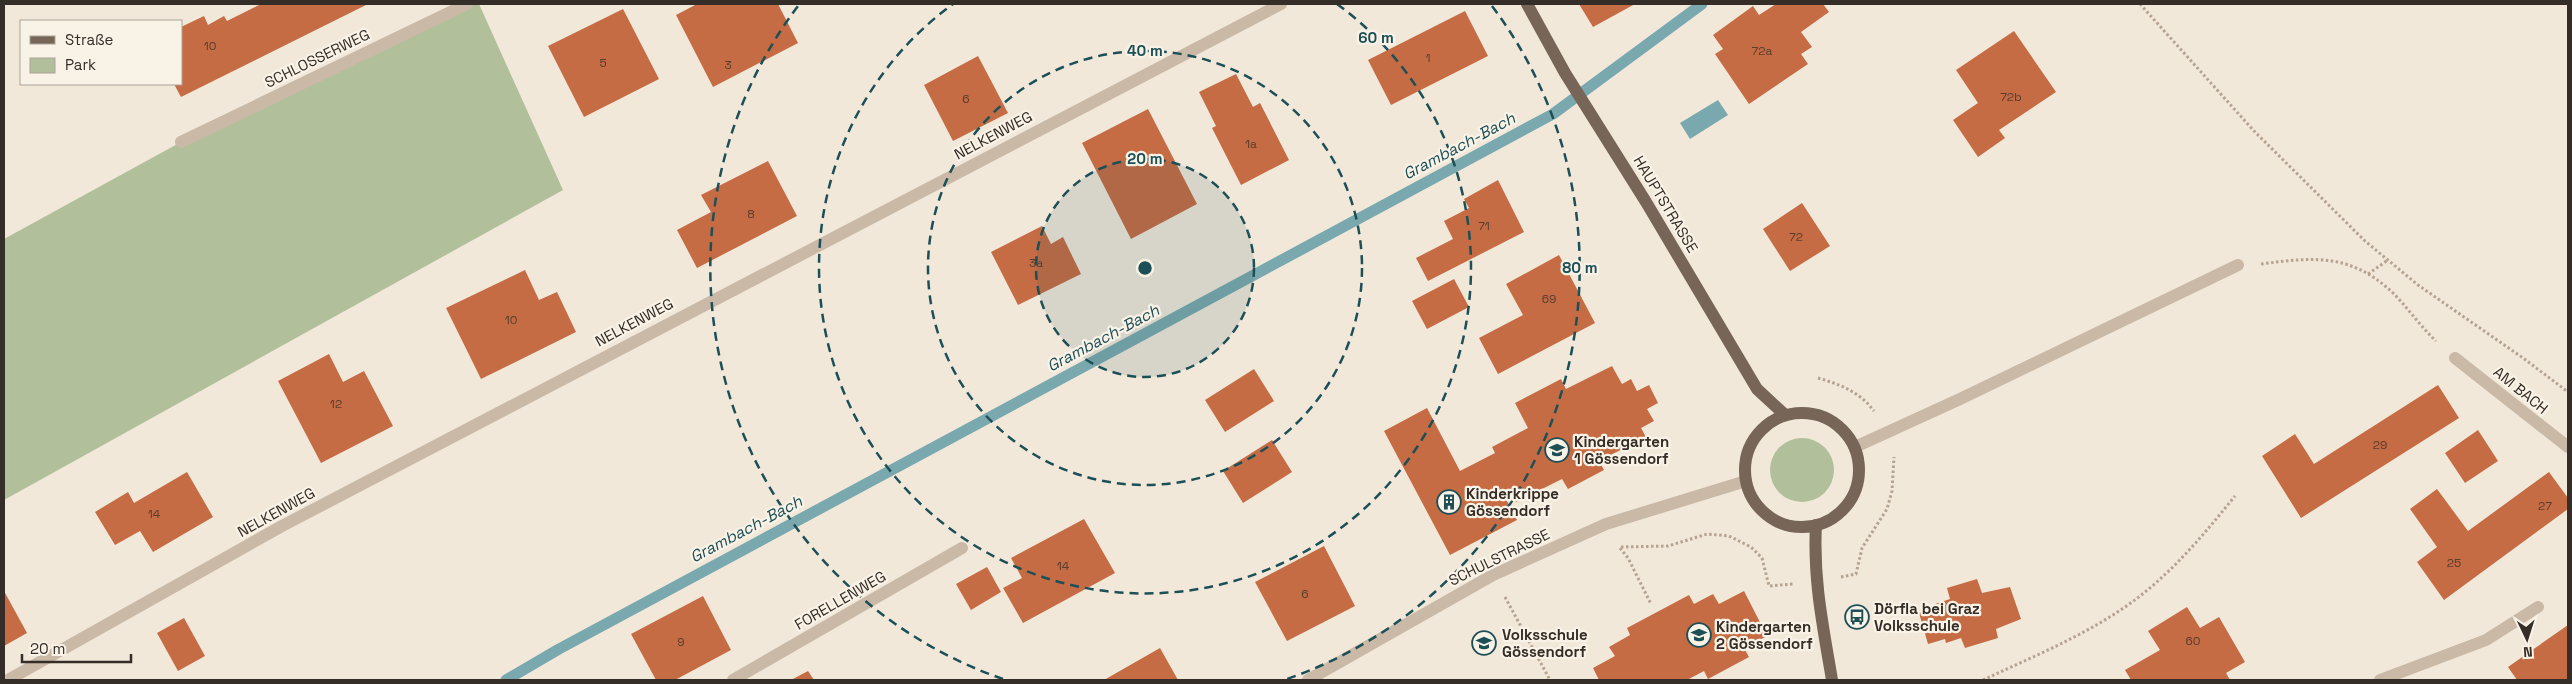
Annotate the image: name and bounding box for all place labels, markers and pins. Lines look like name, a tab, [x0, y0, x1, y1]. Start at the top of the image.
centre of rings	[1136, 259, 1154, 277]
place label: Kindergarten 1 Gössendorf	[1574, 432, 1669, 468]
school or university icon: Kindergarten 1 Gössendorf	[1544, 437, 1570, 463]
place label: Kinderkrippe Gössendorf	[1466, 484, 1559, 520]
building icon: Kinderkrippe Gössendorf	[1436, 489, 1462, 515]
place label: Dörfla bei Graz Volksschule	[1874, 599, 1980, 635]
bus stop icon: Dörfla bei Graz Volksschule	[1844, 604, 1870, 630]
place label: Kindergarten 2 Gössendorf	[1716, 617, 1813, 653]
school or university icon: Kindergarten 2 Gössendorf	[1686, 622, 1712, 648]
place label: Volksschule Gössendorf	[1502, 625, 1588, 661]
school or university icon: Volksschule Gössendorf	[1471, 630, 1497, 656]

